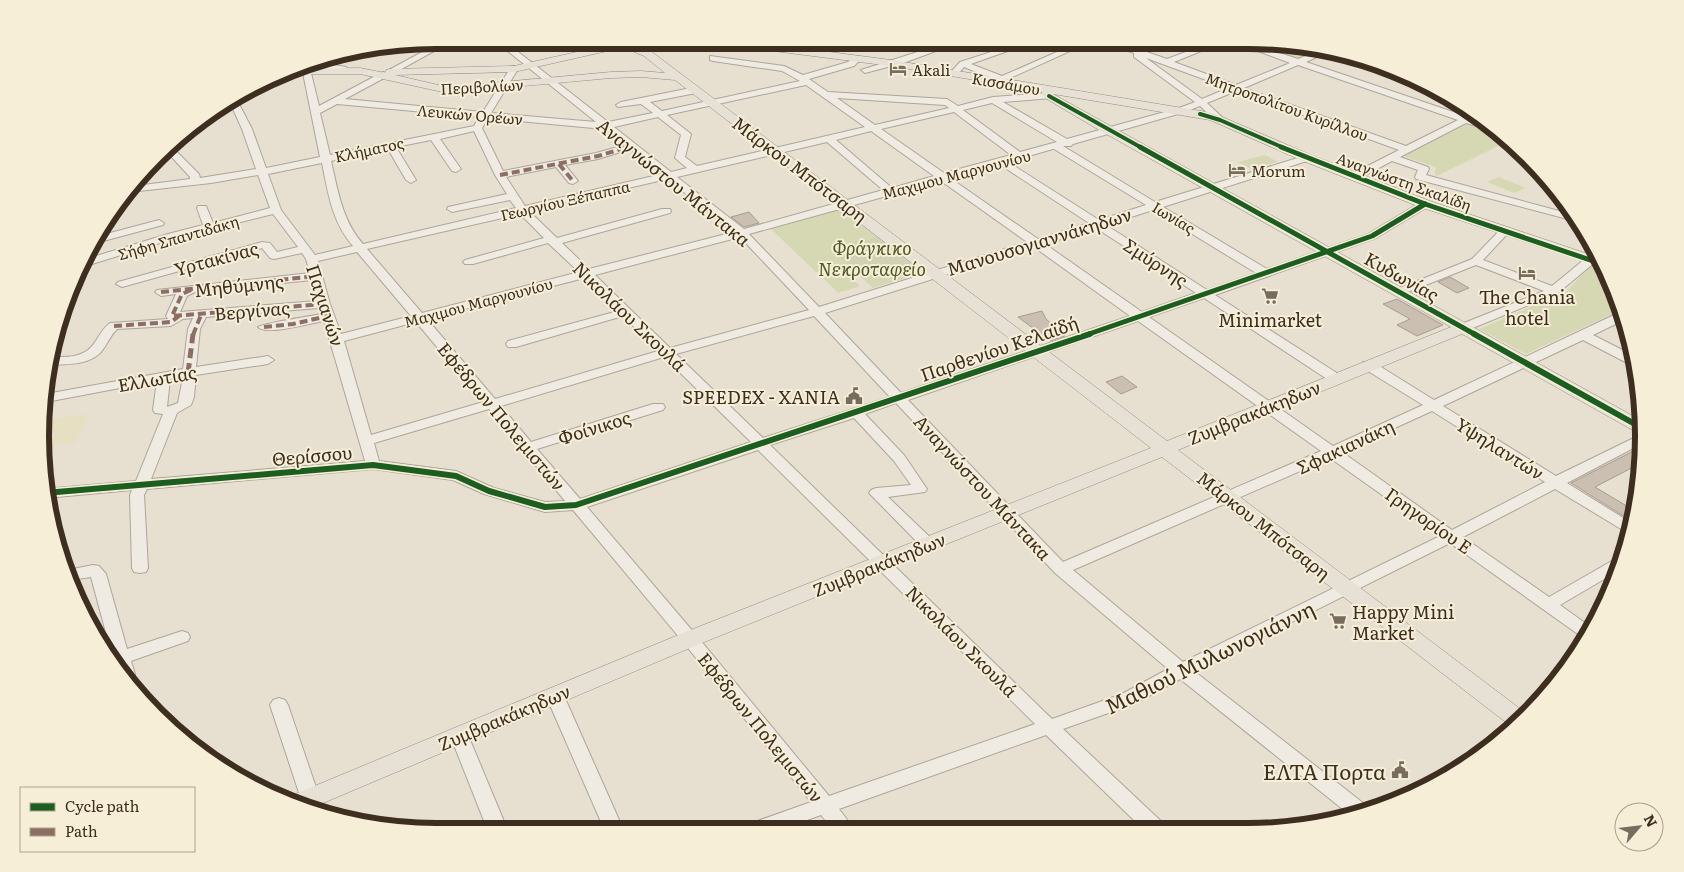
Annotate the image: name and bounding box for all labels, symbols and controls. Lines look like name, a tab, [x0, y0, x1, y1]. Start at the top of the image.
place label: Akali	[912, 58, 950, 81]
hotel icon: Akali	[888, 59, 908, 79]
street label: Κισσάμου	[970, 66, 1042, 100]
street label: Μητροπολίτου Κυρίλλου	[1202, 66, 1372, 146]
street label: Περιβολίων	[440, 72, 524, 100]
street label: Λευκών Ορέων	[416, 98, 524, 130]
street label: Μάρκου Μπότσαρη	[727, 109, 873, 229]
street label: Αναγνώστου Μάντακα	[591, 112, 757, 252]
street label: Κλήματος	[332, 130, 406, 168]
street label: Μαχιμου Mαργουνίου	[879, 143, 1033, 205]
street label: Αναγνώστη Σκαλίδη	[1333, 146, 1475, 216]
place label: Morum	[1251, 159, 1306, 182]
hotel icon: Morum	[1227, 160, 1247, 180]
street label: Γεωργίου Ξέπαππα	[498, 174, 632, 226]
street label: Ιωνίας	[1148, 195, 1200, 239]
street label: Μανουσογιαννάκηδων	[943, 200, 1135, 282]
street label: Σήφη Σπαντιδάκη	[115, 209, 241, 265]
street label: Σμύρνης	[1118, 231, 1194, 293]
street label: Υρτακίνας	[171, 234, 261, 282]
park label: Φράγκικο Νεκροταφείο	[818, 234, 926, 282]
street label: Κυδωνίας	[1360, 244, 1444, 308]
street label: Νικολάου Σκουλά	[567, 255, 693, 377]
street label: Παχιανών	[300, 260, 352, 350]
hotel icon: The Chania hotel	[1517, 263, 1537, 283]
street label: Μηθύμνης	[193, 267, 285, 303]
street label: Μαχιμου Mαργουνίου	[401, 271, 555, 333]
place label: The Chania hotel	[1479, 283, 1576, 331]
supermarket icon: Minimarket	[1260, 286, 1280, 306]
street label: Βεργίνας	[213, 293, 291, 327]
place label: Minimarket	[1218, 306, 1323, 333]
street label: Παρθενίου Κελαϊδή	[916, 308, 1082, 388]
street label: Εφέδρων Πολεμιστών	[432, 336, 572, 496]
street label: Ελλωτίας	[115, 358, 199, 398]
street label: Ζυμβρακάκηδων	[1183, 373, 1325, 451]
place label: SPEEDEX - ΧΑΝΙΑ	[682, 383, 840, 410]
public building icon: SPEEDEX - ΧΑΝΙΑ	[844, 386, 864, 406]
street label: Φοίνικος	[554, 403, 634, 451]
street label: Αναγνώστου Μάντακα	[908, 408, 1058, 566]
street label: Υψηλαντών	[1450, 410, 1550, 486]
street label: Σφακιανάκη	[1292, 412, 1398, 480]
street label: Θερίσσου	[271, 438, 353, 472]
street label: Μάρκου Μπότσαρη	[1191, 464, 1337, 586]
street label: Γρηγορίου Ε	[1380, 480, 1478, 560]
street label: Ζυμβρακάκηδων	[808, 525, 950, 603]
street label: Νικολάου Σκουλά	[900, 579, 1024, 703]
street label: Μαθιού Μυλωνογιάννη	[1099, 592, 1319, 720]
place label: Happy Mini Market	[1352, 598, 1454, 646]
supermarket icon: Happy Mini Market	[1328, 611, 1348, 631]
street label: Εφέδρων Πολεμιστών	[692, 646, 830, 808]
street label: Ζυμβρακάκηδων	[434, 677, 574, 757]
place label: ΕΛΤΑ Πορτα	[1263, 755, 1386, 786]
public building icon: ΕΛΤΑ Πορτα	[1390, 760, 1410, 780]
legend	[20, 787, 195, 852]
text: Cycle path	[65, 794, 140, 817]
north arrow	[1614, 802, 1664, 852]
text: N	[1640, 811, 1663, 831]
text: Path	[65, 819, 98, 842]

